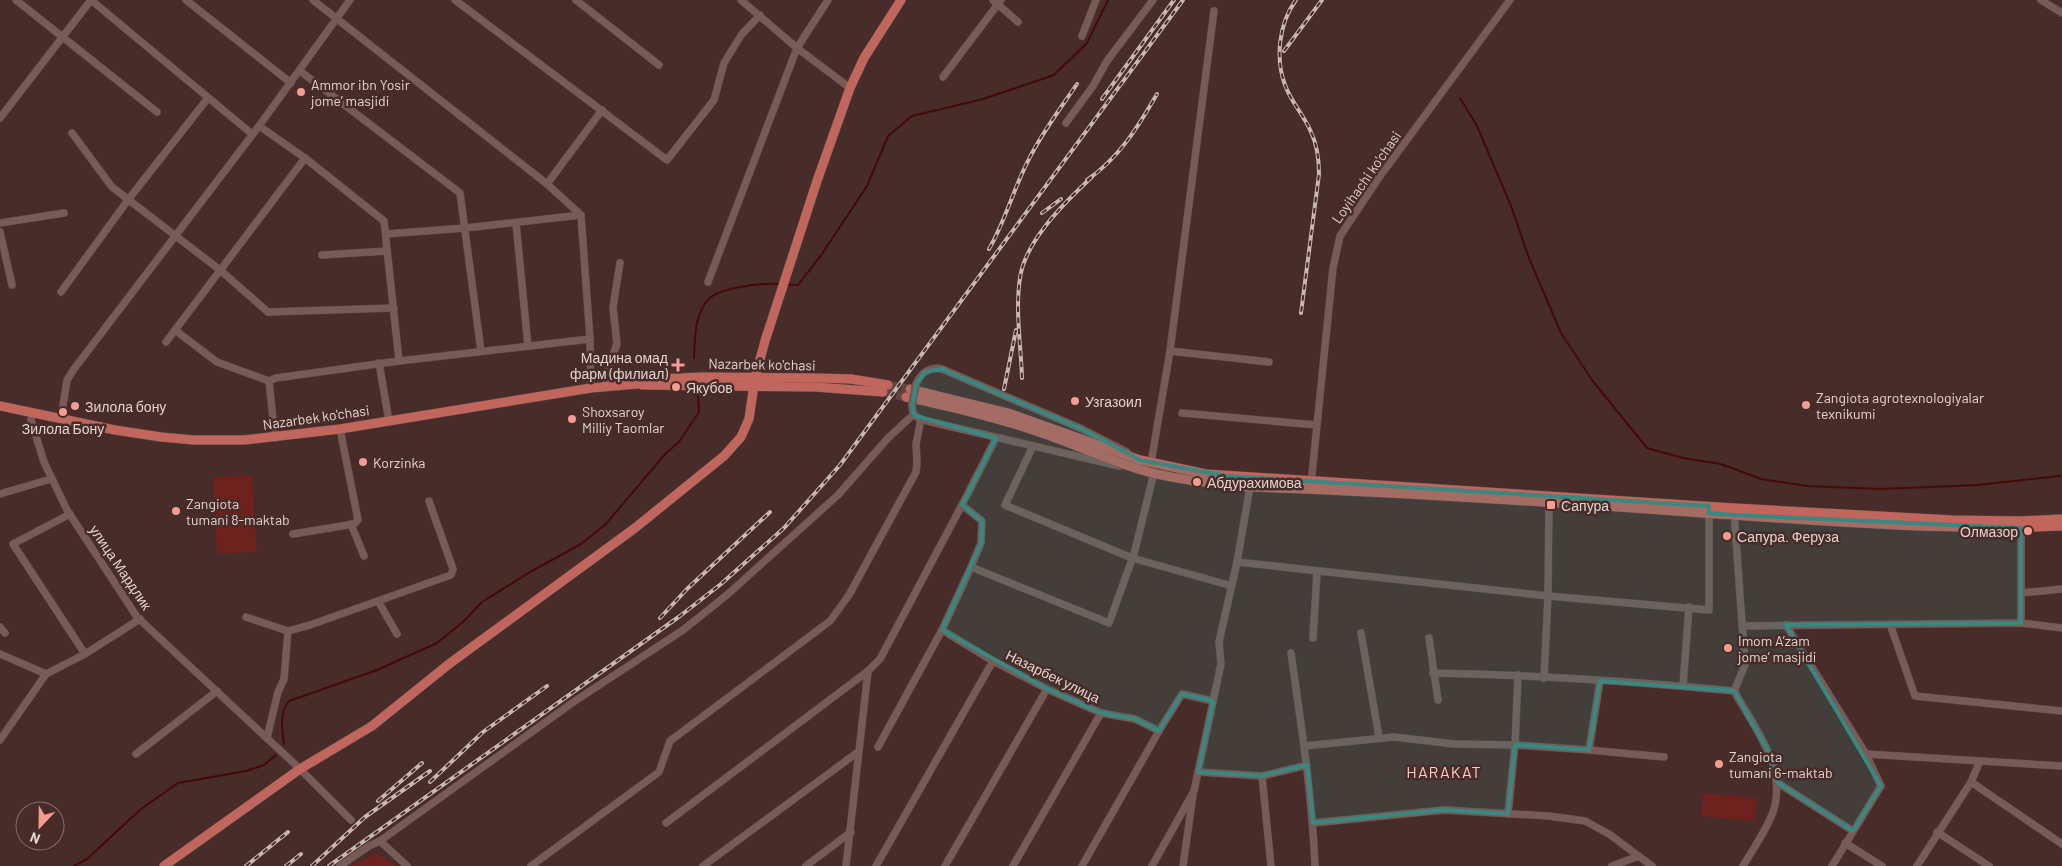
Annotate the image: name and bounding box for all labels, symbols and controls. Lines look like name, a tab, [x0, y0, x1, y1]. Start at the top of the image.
place label: Ammor ibn Yosir jome’ masjidi	[310, 76, 410, 109]
marker: Ammor ibn Yosir jome’ masjidi	[295, 86, 307, 98]
street label: Loyihachi ko'chasi	[1328, 128, 1404, 226]
place label: Мадина омад фарм (филиал)	[570, 349, 668, 382]
street label: Nazarbek ko'chasi	[708, 355, 816, 373]
marker: Мадина омад фарм (филиал)	[672, 359, 684, 371]
place label: Якубов	[686, 379, 733, 396]
marker: Якубов	[670, 381, 682, 393]
place label: Zangiota agrotexnologiyalar texnikumi	[1816, 389, 1984, 422]
place label: Узгазоил	[1085, 393, 1142, 410]
marker: Узгазоил	[1069, 395, 1081, 407]
place label: Зилола бону	[85, 398, 166, 415]
marker: Zangiota agrotexnologiyalar texnikumi	[1800, 399, 1812, 411]
marker: Зилола бону	[69, 400, 81, 412]
street label: Nazarbek ko'chasi	[262, 401, 370, 433]
place label: Shoxsaroy Milliy Taomlar	[582, 403, 664, 436]
marker: Зилола Бону	[57, 406, 69, 418]
marker: Shoxsaroy Milliy Taomlar	[566, 413, 578, 425]
place label: Зилола Бону	[22, 420, 104, 437]
place label: Korzinka	[373, 454, 426, 471]
marker: Korzinka	[357, 456, 369, 468]
place label: Абдурахимова	[1207, 474, 1302, 491]
marker: Абдурахимова	[1191, 476, 1203, 488]
place label: Zangiota tumani 8-maktab	[186, 495, 290, 528]
place label: Сапура	[1561, 497, 1609, 514]
marker: Сапура	[1545, 499, 1557, 511]
marker: Zangiota tumani 8-maktab	[170, 505, 182, 517]
street label: улица Мардлик	[86, 521, 156, 613]
place label: Олмазор	[1960, 523, 2018, 540]
marker: Олмазор	[2022, 525, 2034, 537]
place label: Сапура. Феруза	[1737, 528, 1839, 545]
marker: Сапура. Феруза	[1721, 530, 1733, 542]
place label: Imom A’zam jome’ masjidi	[1737, 632, 1816, 665]
marker: Imom A’zam jome’ masjidi	[1722, 642, 1734, 654]
street label: Назарбек улица	[1003, 646, 1103, 706]
place label: Zangiota tumani 6-maktab	[1729, 748, 1833, 781]
marker: Zangiota tumani 6-maktab	[1713, 758, 1725, 770]
district label: HARAKAT	[1406, 762, 1482, 781]
north arrow	[15, 801, 65, 851]
text: N	[27, 829, 42, 848]

